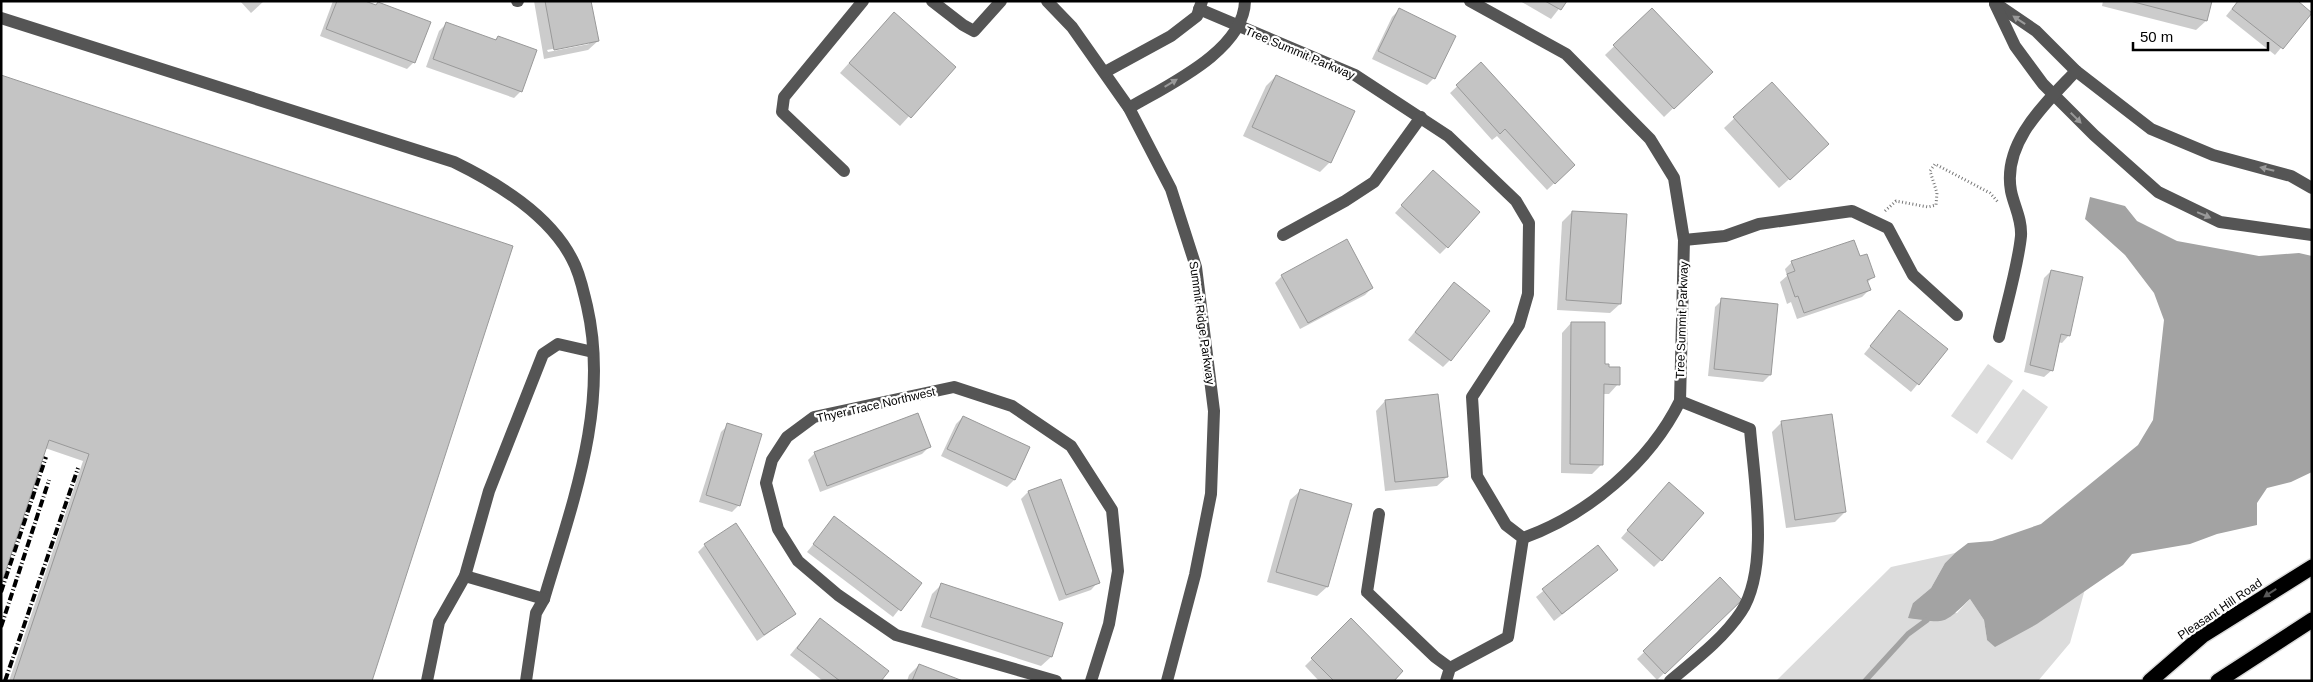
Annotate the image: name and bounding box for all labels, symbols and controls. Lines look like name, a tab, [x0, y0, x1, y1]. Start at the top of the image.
one-way arrow	[2012, 15, 2026, 25]
scale bar	[2133, 20, 2268, 52]
street label: Tree Summit Parkway	[1243, 24, 1357, 82]
text: 50 m	[2140, 28, 2173, 45]
one-way arrow	[1164, 79, 1177, 88]
one-way arrow	[2070, 112, 2082, 124]
one-way arrow	[2260, 165, 2275, 173]
one-way arrow	[2197, 212, 2211, 220]
street label: Summit Ridge Parkway	[1186, 260, 1218, 386]
street label: Tree Summit Parkway	[1673, 261, 1691, 379]
street label: Thyer Trace Northwest	[815, 384, 937, 425]
street label: Pleasant Hill Road	[2175, 576, 2265, 642]
one-way arrow	[2264, 588, 2277, 597]

